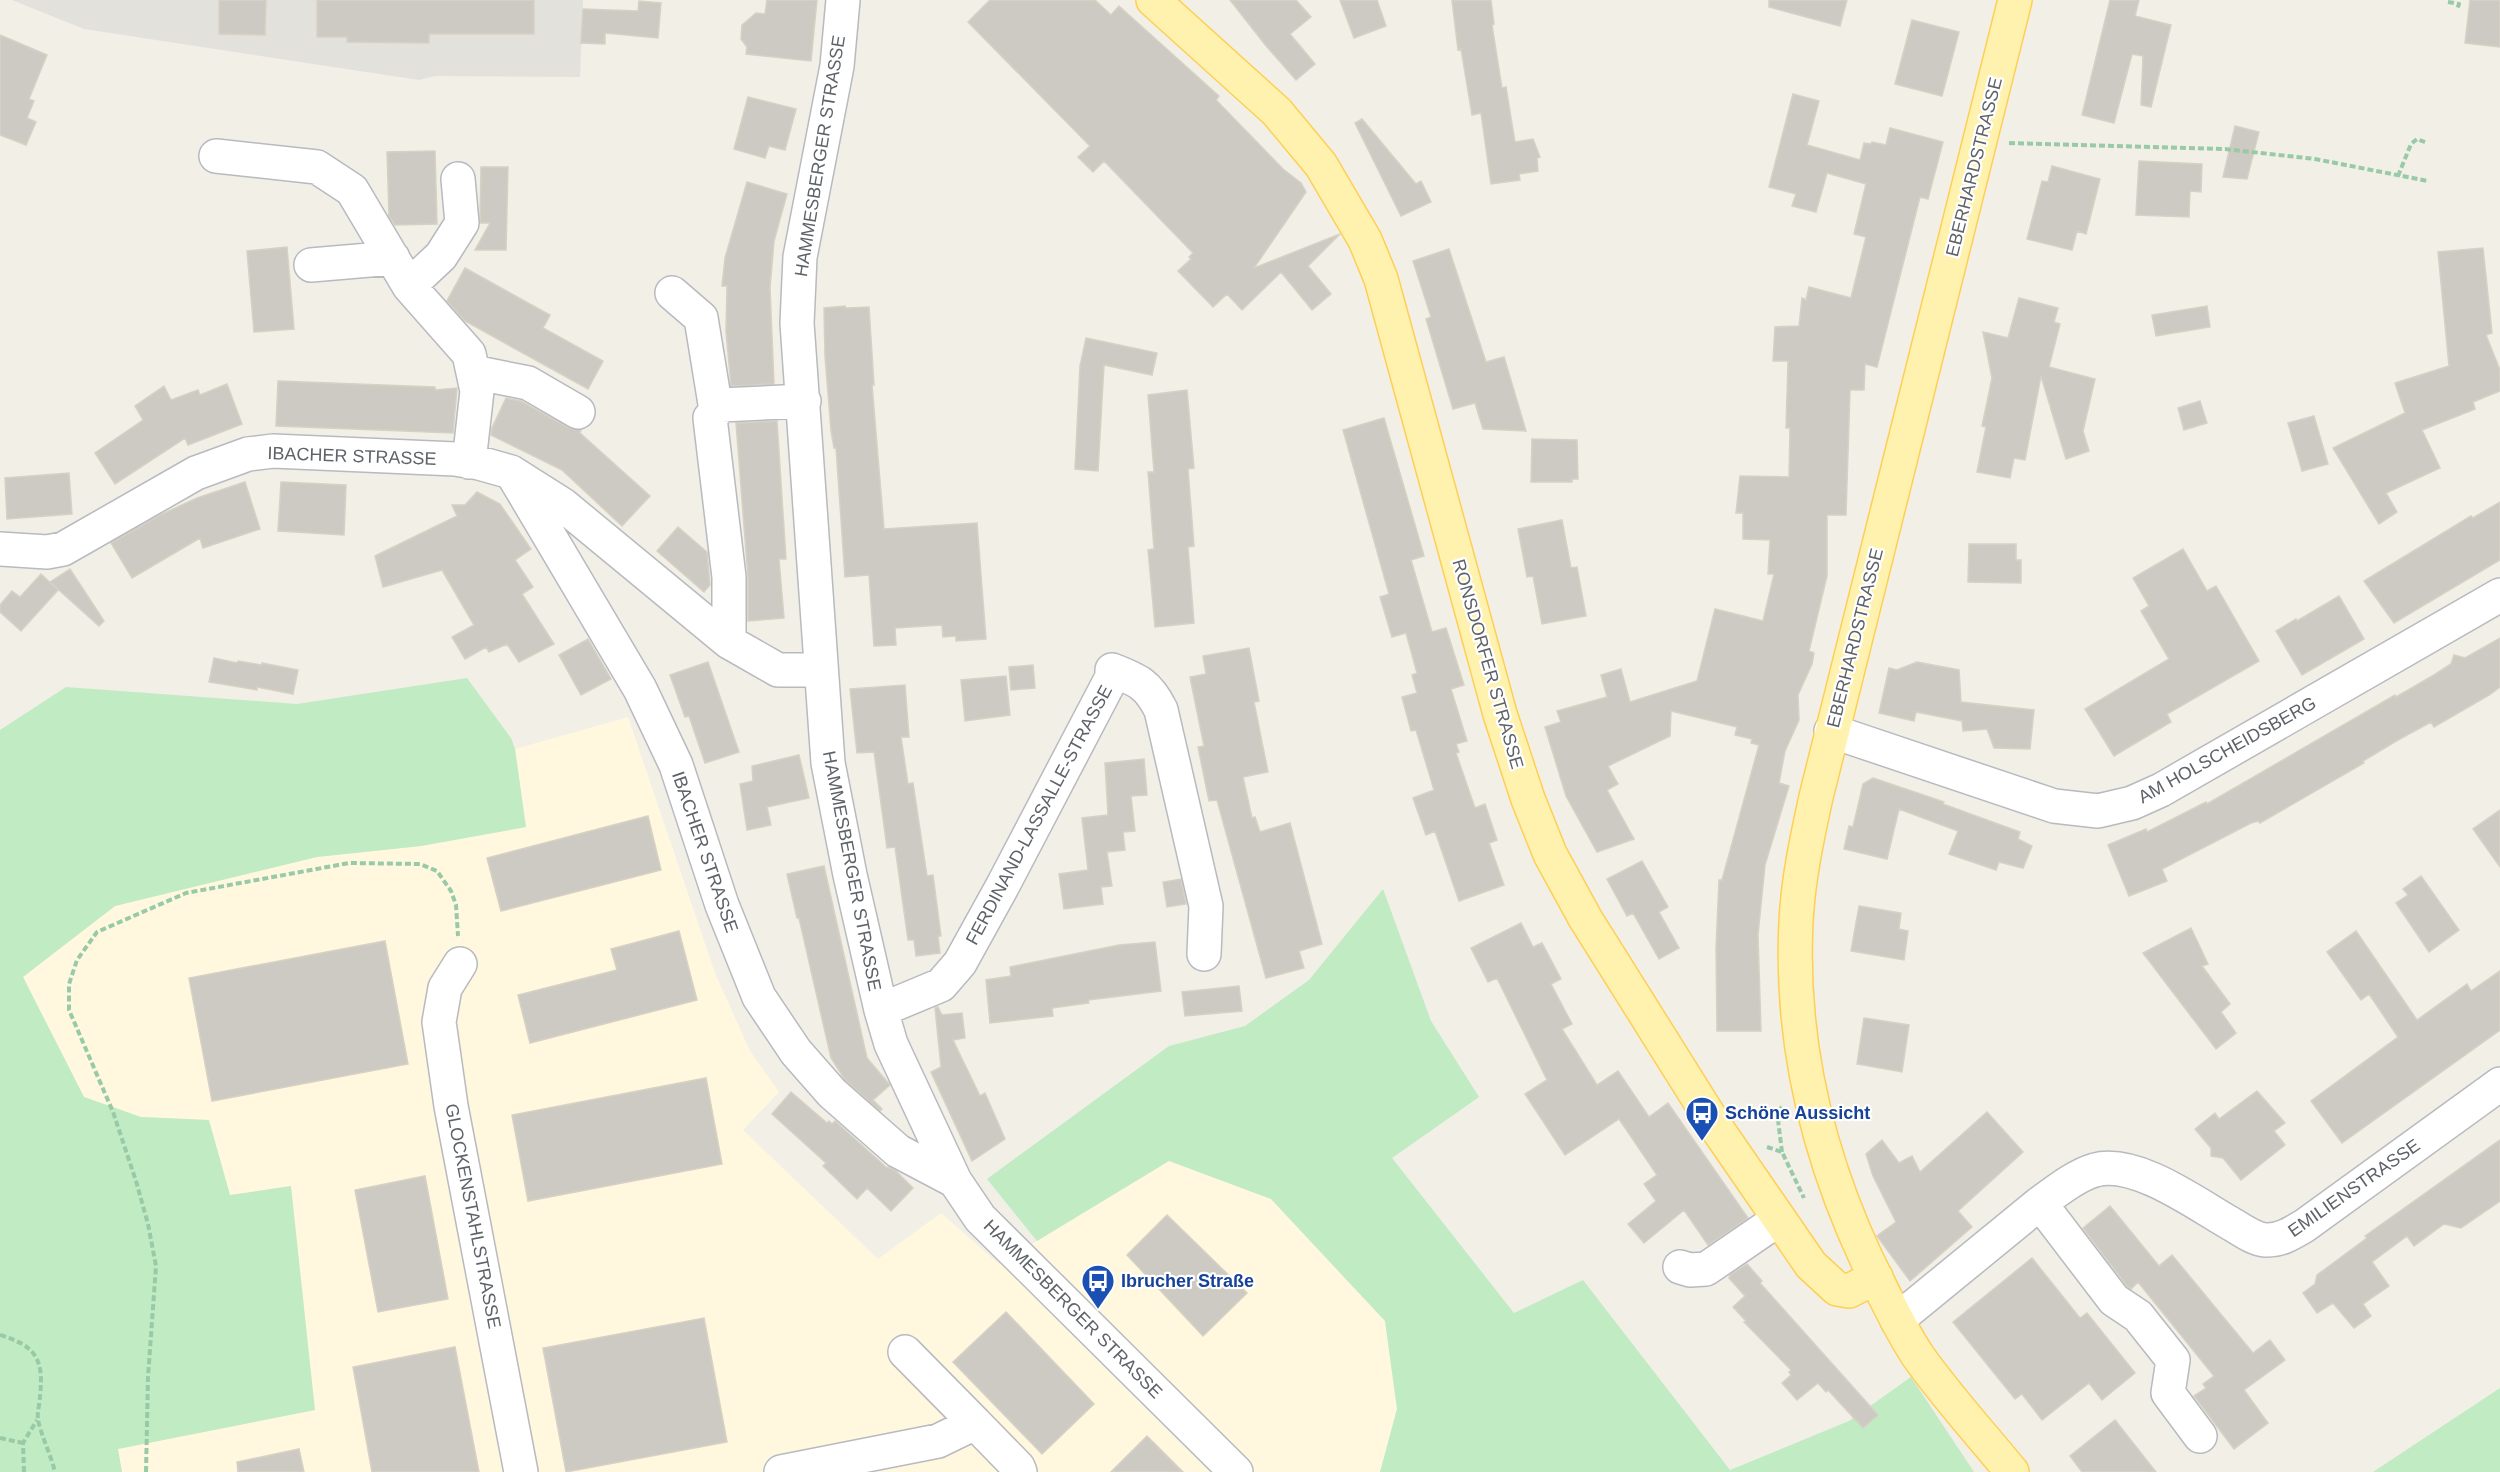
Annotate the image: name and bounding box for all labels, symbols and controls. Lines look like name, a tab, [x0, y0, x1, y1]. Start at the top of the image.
street label: HAMMESBERGER STRASSE	[791, 34, 849, 278]
street label: EBERHARDSTRASSE	[1942, 75, 2006, 259]
street label: IBACHER STRASSE	[267, 443, 437, 469]
street label: EBERHARDSTRASSE	[1823, 546, 1887, 730]
street label: RONSDORFER STRASSE	[1448, 557, 1528, 771]
street label: FERDINAND-LASSALLE-STRASSE	[962, 682, 1116, 948]
street label: AM HOLSCHEIDSBERG	[2135, 693, 2319, 807]
street label: HAMMESBERGER STRASSE	[819, 749, 885, 993]
street label: IBACHER STRASSE	[668, 769, 742, 935]
bus stop icon: Schöne Aussicht	[1684, 1095, 1720, 1142]
street label: GLOCKENSTAHLSTRASSE	[441, 1102, 505, 1330]
place label: Schöne Aussicht	[1725, 1103, 1870, 1123]
street label: EMILIENSTRASSE	[2284, 1135, 2424, 1241]
street label: HAMMESBERGER STRASSE	[980, 1216, 1166, 1402]
bus stop icon: Ibrucher Straße	[1080, 1263, 1116, 1310]
place label: Ibrucher Straße	[1121, 1271, 1254, 1291]

